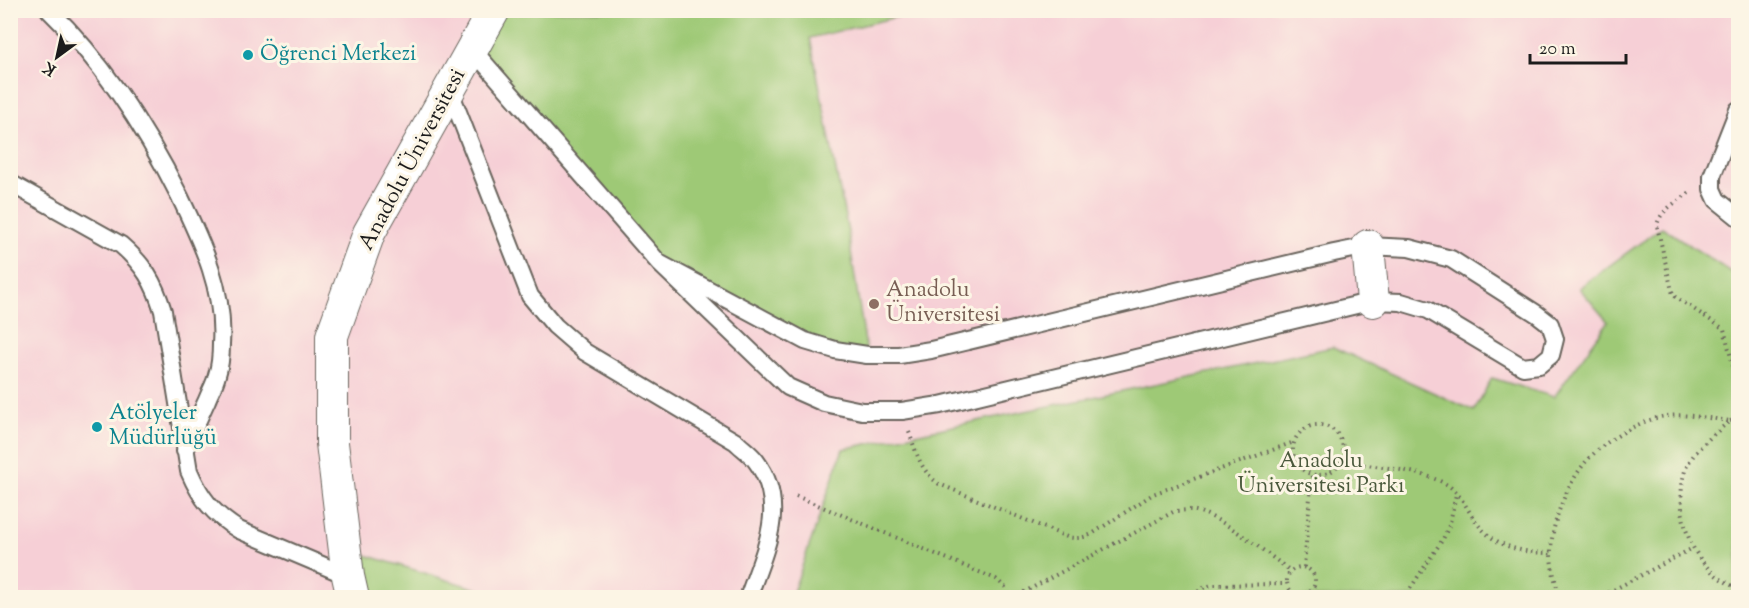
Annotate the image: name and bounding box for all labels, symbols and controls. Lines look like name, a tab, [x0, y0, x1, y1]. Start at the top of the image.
north arrow	[27, 27, 87, 87]
scale bar	[1530, 27, 1626, 65]
text: 20 m	[1539, 37, 1576, 63]
place label: Öğrenci Merkezi	[260, 38, 416, 71]
marker: Öğrenci Merkezi	[241, 48, 255, 62]
text: K	[39, 54, 61, 80]
street label: Anadolu Üniversitesi	[351, 63, 475, 257]
place label: Anadolu Üniversitesi	[886, 275, 1000, 332]
marker: Anadolu Üniversitesi	[867, 297, 881, 311]
place label: Atölyeler Müdürlüğü	[109, 398, 217, 455]
marker: Atölyeler Müdürlüğü	[90, 420, 104, 434]
park label: Anadolu Üniversitesi Parkı	[1238, 446, 1404, 503]

